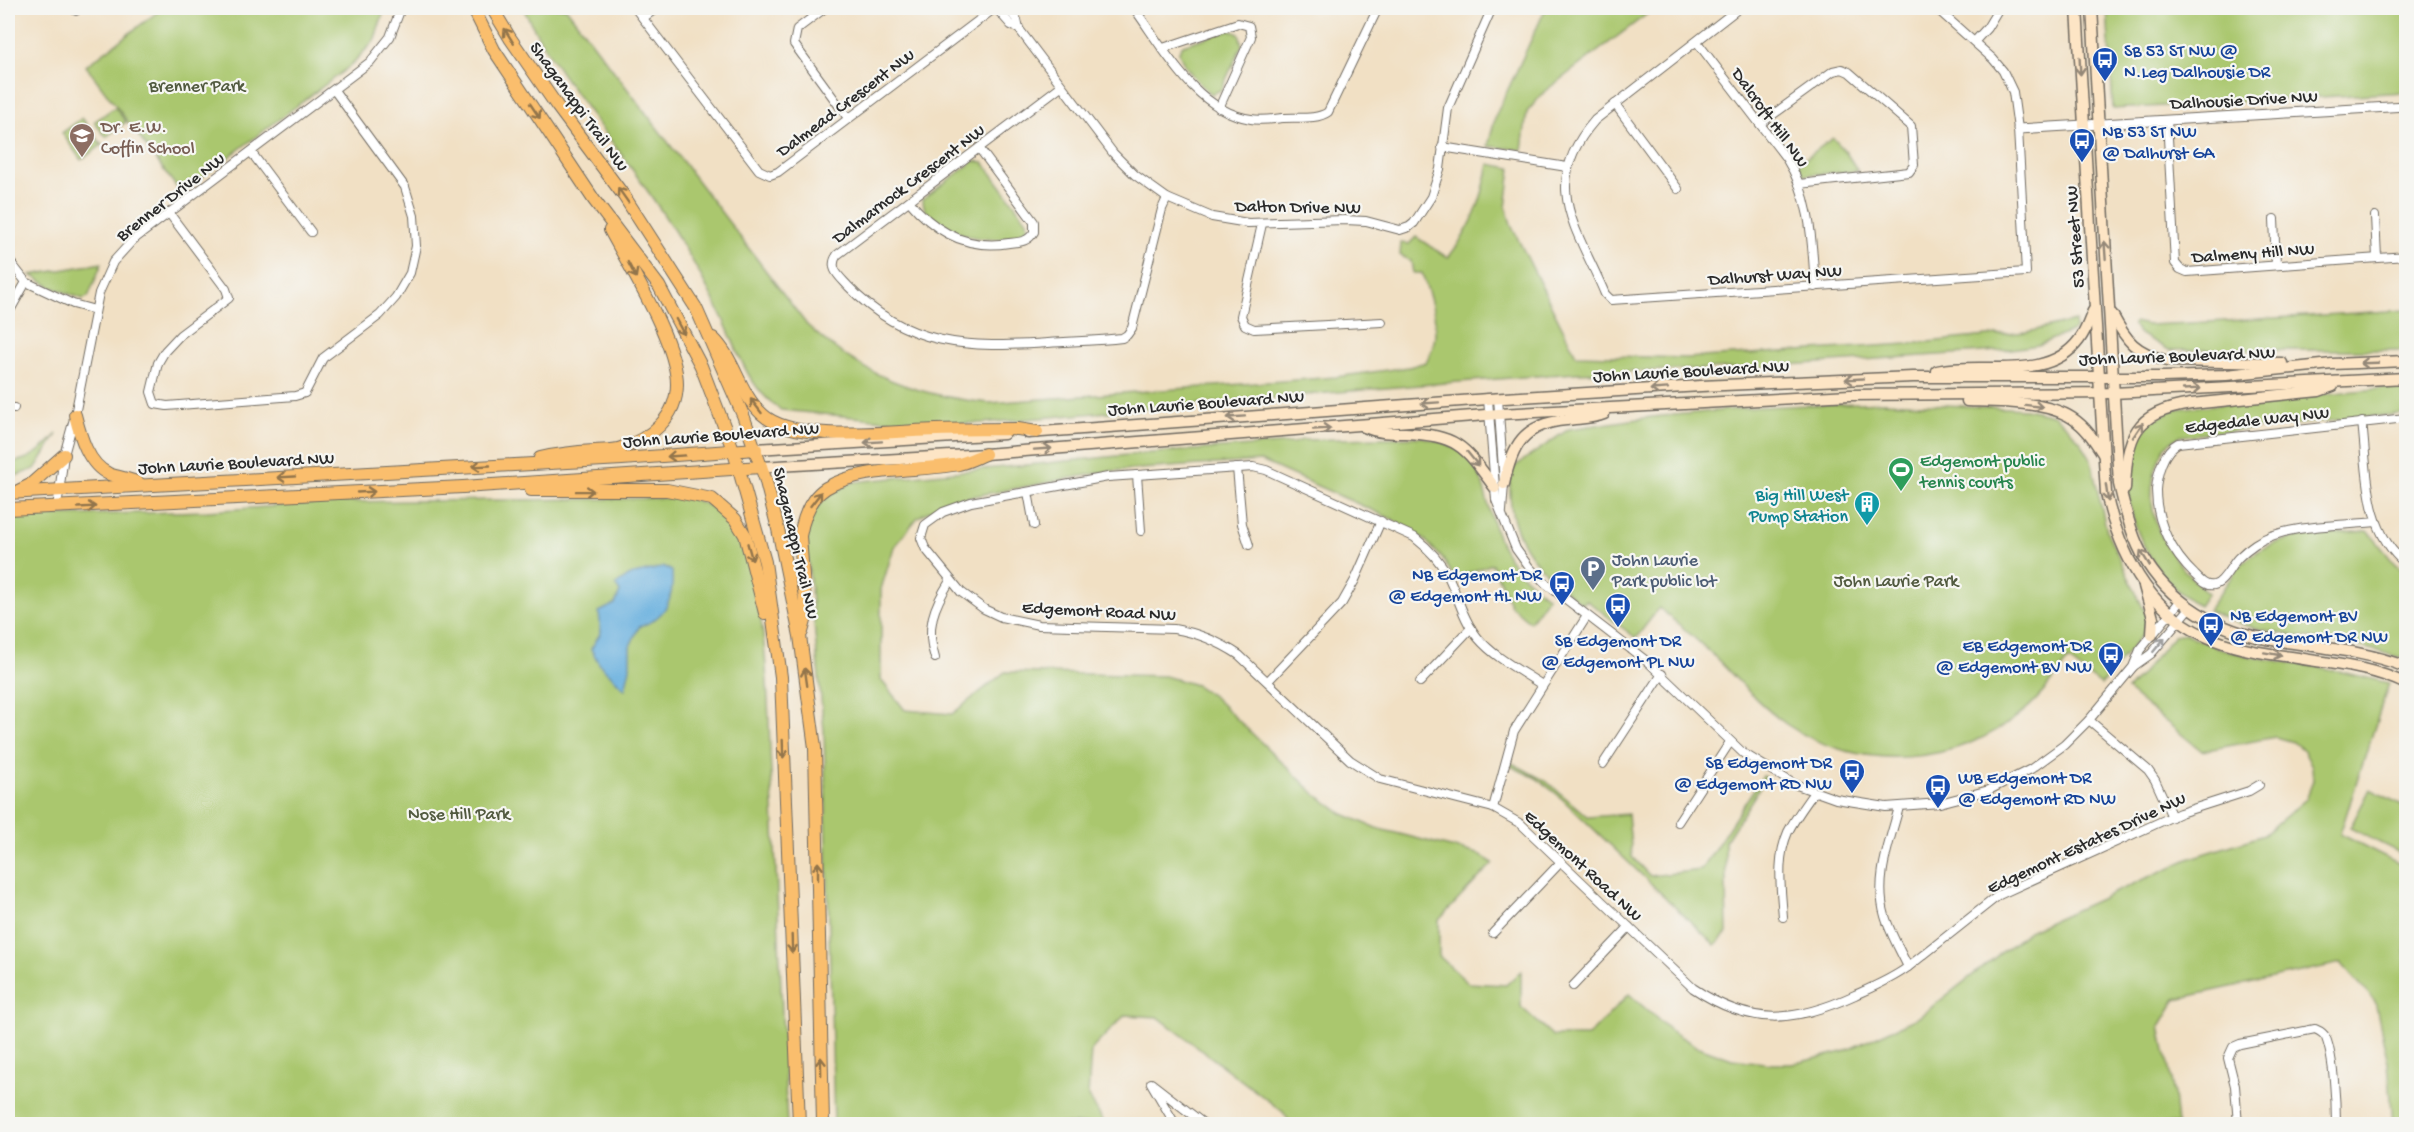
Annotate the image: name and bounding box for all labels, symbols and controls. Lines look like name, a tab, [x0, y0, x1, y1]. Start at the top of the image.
one-way arrow	[503, 28, 515, 45]
street label: Shaganappi Trail NW	[524, 39, 632, 176]
place label: SB 53 ST NW @ N.Leg Dalhousie DR	[2124, 42, 2271, 84]
street label: Dalmead Crescent NW	[773, 45, 920, 163]
bus stop icon: SB 53 ST NW @ N.Leg Dalhousie DR	[2090, 45, 2120, 83]
one-way arrow	[2075, 55, 2086, 75]
street label: Dalcroft Hill NW	[1725, 64, 1812, 172]
park label: Brenner Park	[148, 77, 247, 98]
street label: Dalhousie Drive NW	[2169, 87, 2318, 116]
one-way arrow	[529, 103, 542, 120]
place label: Dr. E.W. Coffin School	[100, 118, 195, 160]
school or university icon: Dr. E.W. Coffin School	[67, 121, 97, 159]
street label: Dalmarnock Crescent NW	[828, 121, 990, 250]
place label: NB 53 ST NW @ Dalhurst GA	[2102, 123, 2216, 165]
bus stop icon: NB 53 ST NW @ Dalhurst GA	[2067, 126, 2097, 164]
street label: Brenner Drive NW	[112, 149, 230, 248]
street label: 53 Street NW	[2062, 185, 2091, 289]
one-way arrow	[616, 188, 629, 204]
street label: Dalton Drive NW	[1234, 197, 1361, 220]
one-way arrow	[2099, 240, 2110, 260]
street label: Dalmeny Hill NW	[2190, 240, 2315, 269]
one-way arrow	[626, 261, 638, 278]
street label: Dalhurst Way NW	[1707, 261, 1843, 292]
one-way arrow	[675, 318, 687, 336]
street label: John Laurie Boulevard NW	[2078, 344, 2276, 371]
street label: John Laurie Boulevard NW	[1592, 357, 1790, 388]
one-way arrow	[2360, 357, 2380, 368]
one-way arrow	[1845, 374, 1865, 385]
one-way arrow	[2182, 383, 2202, 394]
one-way arrow	[1650, 384, 1670, 395]
street label: John Laurie Boulevard NW	[1107, 387, 1305, 422]
one-way arrow	[749, 398, 762, 414]
one-way arrow	[1421, 398, 1441, 409]
one-way arrow	[2023, 401, 2043, 412]
street label: Edgedale Way NW	[2184, 403, 2330, 439]
one-way arrow	[1226, 412, 1246, 423]
street label: John Laurie Boulevard NW	[622, 419, 820, 454]
one-way arrow	[1311, 423, 1331, 434]
one-way arrow	[2132, 423, 2144, 439]
one-way arrow	[864, 437, 884, 448]
one-way arrow	[1033, 444, 1053, 455]
street label: John Laurie Boulevard NW	[137, 449, 335, 480]
one-way arrow	[666, 451, 686, 462]
one-way arrow	[1467, 451, 1480, 467]
place label: Edgemont public tennis courts	[1919, 452, 2045, 494]
sports icon: Edgemont public tennis courts	[1886, 455, 1916, 493]
one-way arrow	[472, 461, 492, 472]
street label: Shaganappi Trail NW	[767, 466, 822, 622]
one-way arrow	[277, 471, 297, 482]
one-way arrow	[2101, 483, 2112, 502]
one-way arrow	[574, 485, 594, 496]
one-way arrow	[355, 486, 375, 497]
place label: Big Hill West Pump Station	[1748, 486, 1850, 528]
building icon: Big Hill West Pump Station	[1852, 489, 1882, 527]
one-way arrow	[810, 491, 823, 507]
one-way arrow	[76, 501, 96, 512]
one-way arrow	[744, 542, 756, 561]
one-way arrow	[2139, 550, 2151, 567]
place label: John Laurie Park public lot	[1611, 551, 1718, 593]
parking icon: John Laurie Park public lot	[1578, 554, 1608, 592]
place label: NB Edgemont DR @ Edgemont HL NW	[1388, 566, 1543, 608]
bus stop icon: NB Edgemont DR @ Edgemont HL NW	[1547, 569, 1577, 607]
park label: John Laurie Park	[1834, 572, 1960, 593]
bus stop icon: SB Edgemont DR @ Edgemont PL NW	[1603, 591, 1633, 629]
street label: Edgemont Road NW	[1021, 598, 1176, 627]
place label: NB Edgemont BV @ Edgemont DR NW	[2230, 607, 2388, 649]
bus stop icon: NB Edgemont BV @ Edgemont DR NW	[2196, 610, 2226, 648]
place label: SB Edgemont DR @ Edgemont PL NW	[1541, 632, 1695, 674]
place label: EB Edgemont DR @ Edgemont BV NW	[1936, 637, 2093, 679]
one-way arrow	[2152, 637, 2165, 653]
bus stop icon: EB Edgemont DR @ Edgemont BV NW	[2096, 640, 2126, 678]
one-way arrow	[2263, 649, 2282, 660]
one-way arrow	[800, 667, 811, 687]
one-way arrow	[778, 739, 789, 759]
place label: SB Edgemont DR @ Edgemont RD NW	[1674, 754, 1833, 796]
bus stop icon: SB Edgemont DR @ Edgemont RD NW	[1837, 757, 1867, 795]
place label: WB Edgemont DR @ Edgemont RD NW	[1958, 769, 2116, 811]
bus stop icon: WB Edgemont DR @ Edgemont RD NW	[1923, 772, 1953, 810]
street label: Edgemont Estates Drive NW	[1984, 789, 2190, 900]
park label: Nose Hill Park	[408, 805, 512, 826]
street label: Edgemont Road NW	[1519, 807, 1646, 927]
one-way arrow	[812, 862, 824, 882]
one-way arrow	[787, 934, 798, 954]
one-way arrow	[816, 1057, 827, 1077]

